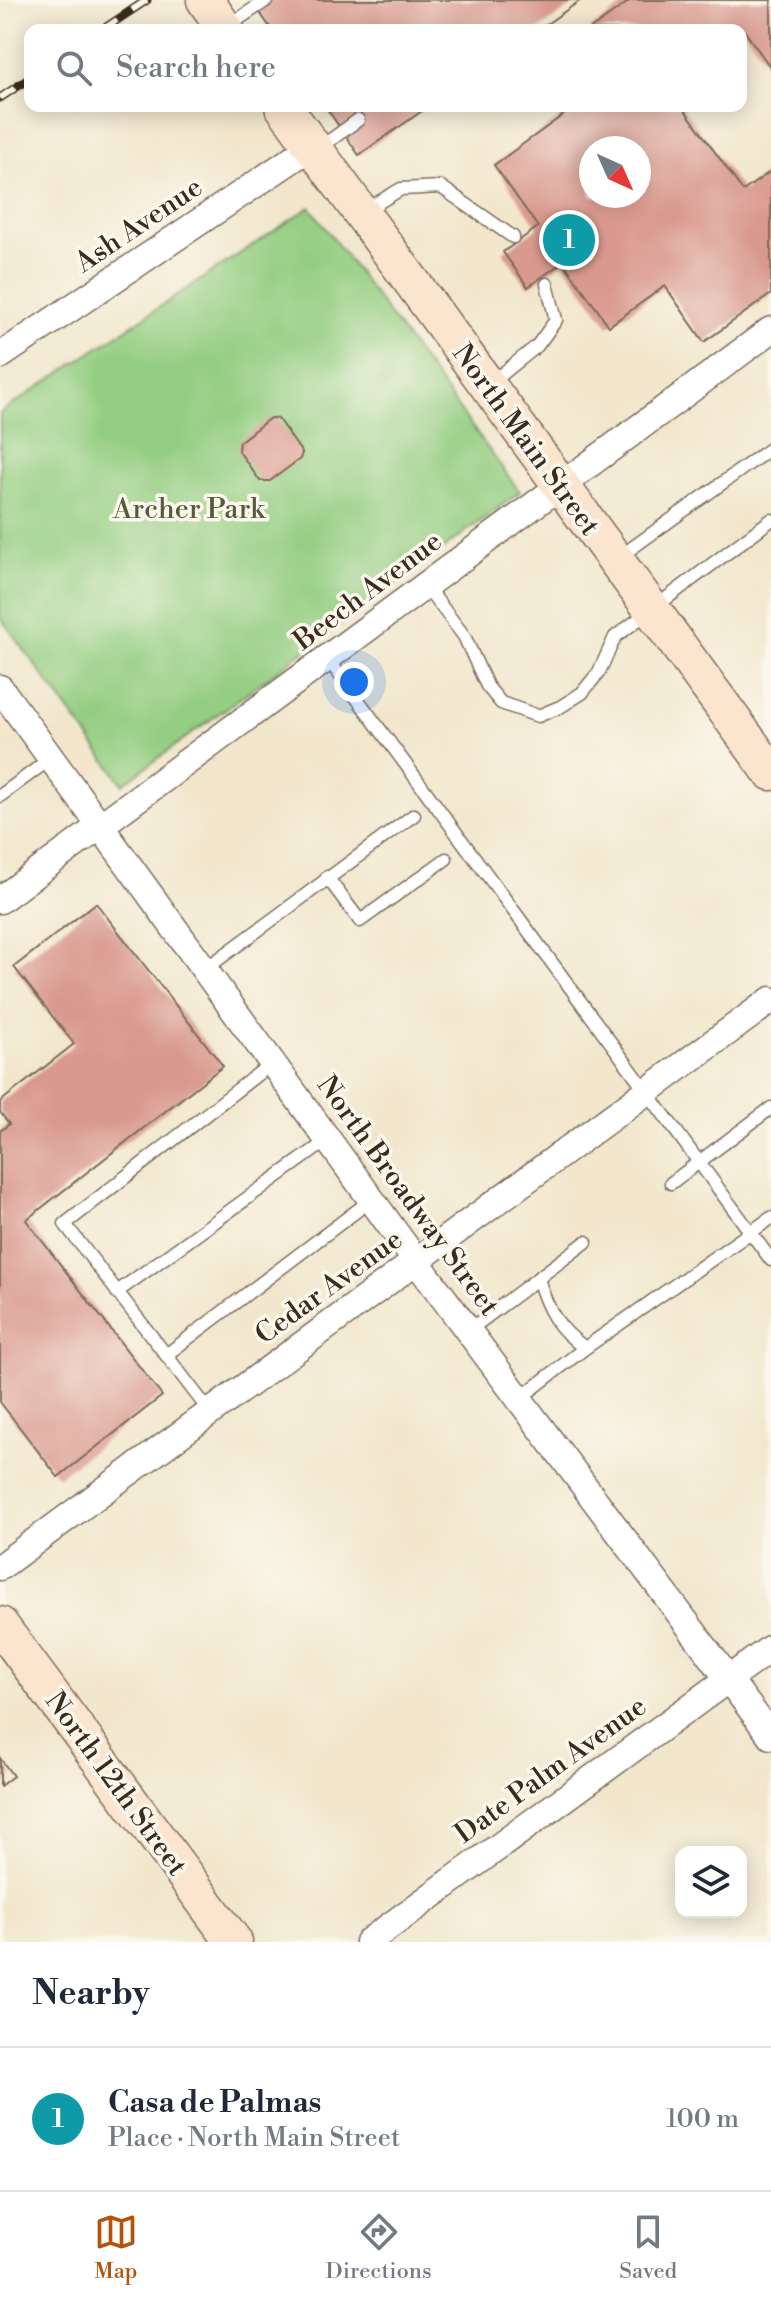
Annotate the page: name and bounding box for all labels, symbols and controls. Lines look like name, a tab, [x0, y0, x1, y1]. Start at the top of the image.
search box	[24, 24, 747, 112]
icon: search	[52, 46, 96, 90]
text: Search here	[116, 49, 276, 87]
north arrow	[579, 136, 651, 208]
street label: Ash Avenue	[68, 170, 209, 281]
pin: 1	[543, 210, 595, 270]
street label: North Main Street	[444, 337, 607, 543]
park label: Archer Park	[112, 492, 266, 527]
street label: Beech Avenue	[286, 524, 449, 659]
your location	[334, 662, 374, 702]
street label: North Broadway Street	[309, 1069, 507, 1323]
street label: Cedar Avenue	[248, 1222, 409, 1352]
street label: North 12th Street	[37, 1685, 194, 1883]
street label: Date Palm Avenue	[448, 1689, 654, 1851]
map controls	[675, 1846, 747, 1918]
button: layers	[675, 1846, 747, 1918]
text: Nearby	[32, 1973, 150, 2015]
text: Casa de Palmas	[108, 2084, 321, 2122]
text: 1	[52, 2103, 64, 2135]
text: 100 m	[666, 2103, 739, 2135]
text: Place · North Main Street	[108, 2122, 400, 2154]
tab: Map	[94, 2210, 138, 2285]
tab: Directions	[326, 2210, 432, 2285]
tab: Saved	[619, 2210, 677, 2285]

